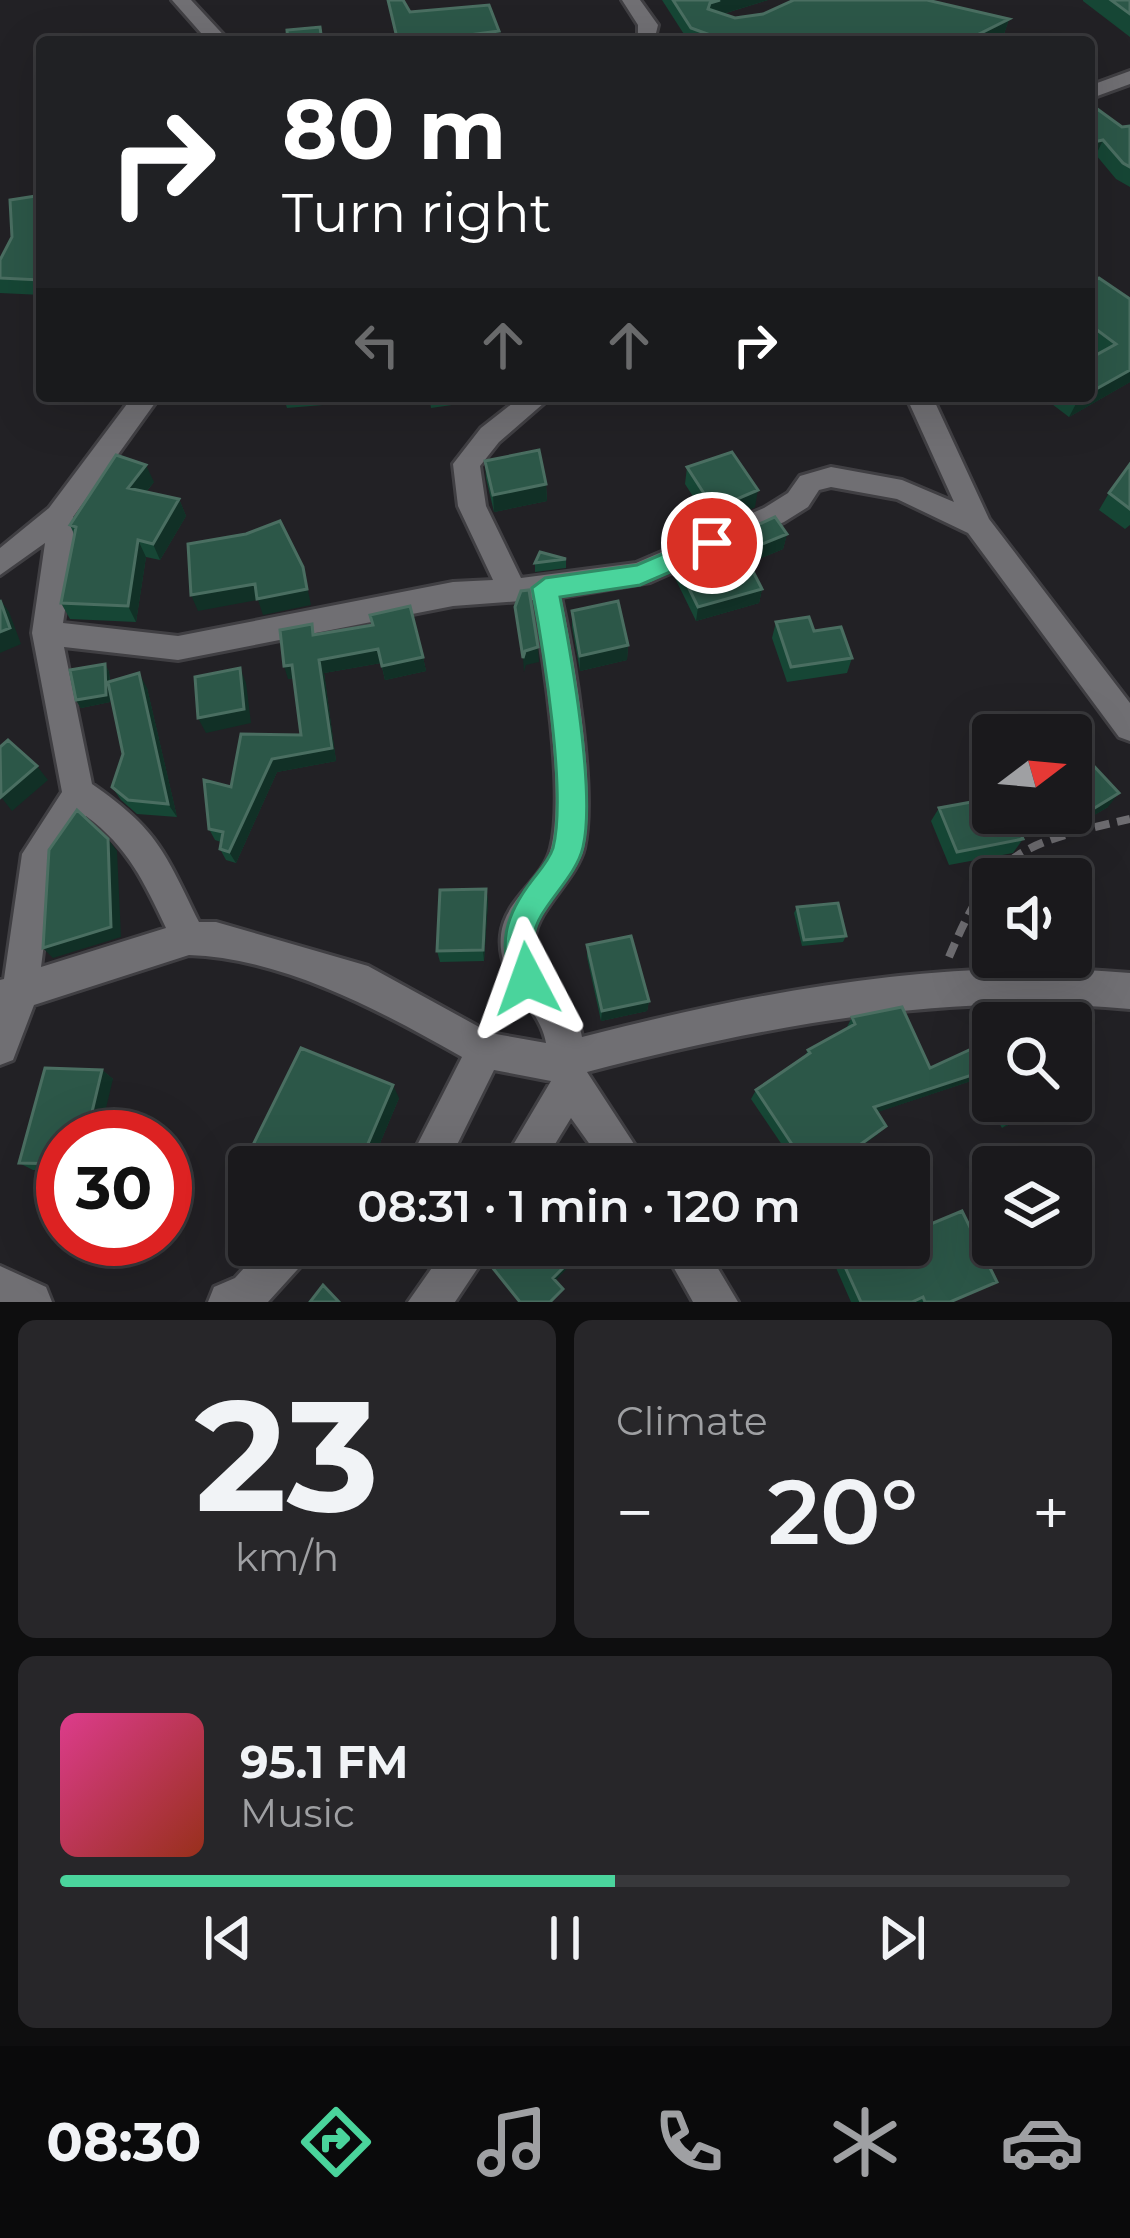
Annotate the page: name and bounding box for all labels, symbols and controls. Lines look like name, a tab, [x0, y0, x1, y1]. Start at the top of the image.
text: 80 m	[282, 78, 506, 180]
icon: right	[84, 84, 240, 240]
text: Turn right	[282, 180, 552, 246]
icon: left	[344, 312, 410, 378]
icon: ahead	[470, 312, 536, 378]
icon: ahead	[596, 312, 662, 378]
icon: right	[722, 312, 788, 378]
pin	[661, 492, 763, 594]
icon: arrive	[679, 510, 745, 576]
north arrow	[972, 714, 1092, 834]
map controls	[972, 714, 1092, 1266]
button: sound	[972, 858, 1092, 978]
position arrow	[464, 916, 590, 1042]
button: search	[972, 1002, 1092, 1122]
speed limit sign: 30	[36, 1110, 192, 1266]
button: layers	[972, 1146, 1092, 1266]
text: 08:31 · 1 min · 120 m	[357, 1178, 801, 1233]
text: 23	[195, 1360, 379, 1550]
text: Climate	[616, 1397, 768, 1445]
text: 20°	[768, 1457, 918, 1567]
text: −	[616, 1472, 654, 1553]
text: +	[1032, 1472, 1070, 1553]
text: km/h	[235, 1533, 339, 1581]
text: 95.1 FM	[240, 1734, 409, 1789]
text: Music	[240, 1789, 355, 1837]
icon: previous	[195, 1905, 261, 1971]
icon: pause	[532, 1905, 598, 1971]
icon: next	[869, 1905, 935, 1971]
icon: directions	[294, 2100, 378, 2184]
icon: music	[470, 2100, 554, 2184]
icon: phone	[647, 2100, 731, 2184]
icon: climate	[823, 2100, 907, 2184]
icon: car	[1000, 2100, 1084, 2184]
text: 08:30	[46, 2109, 201, 2175]

